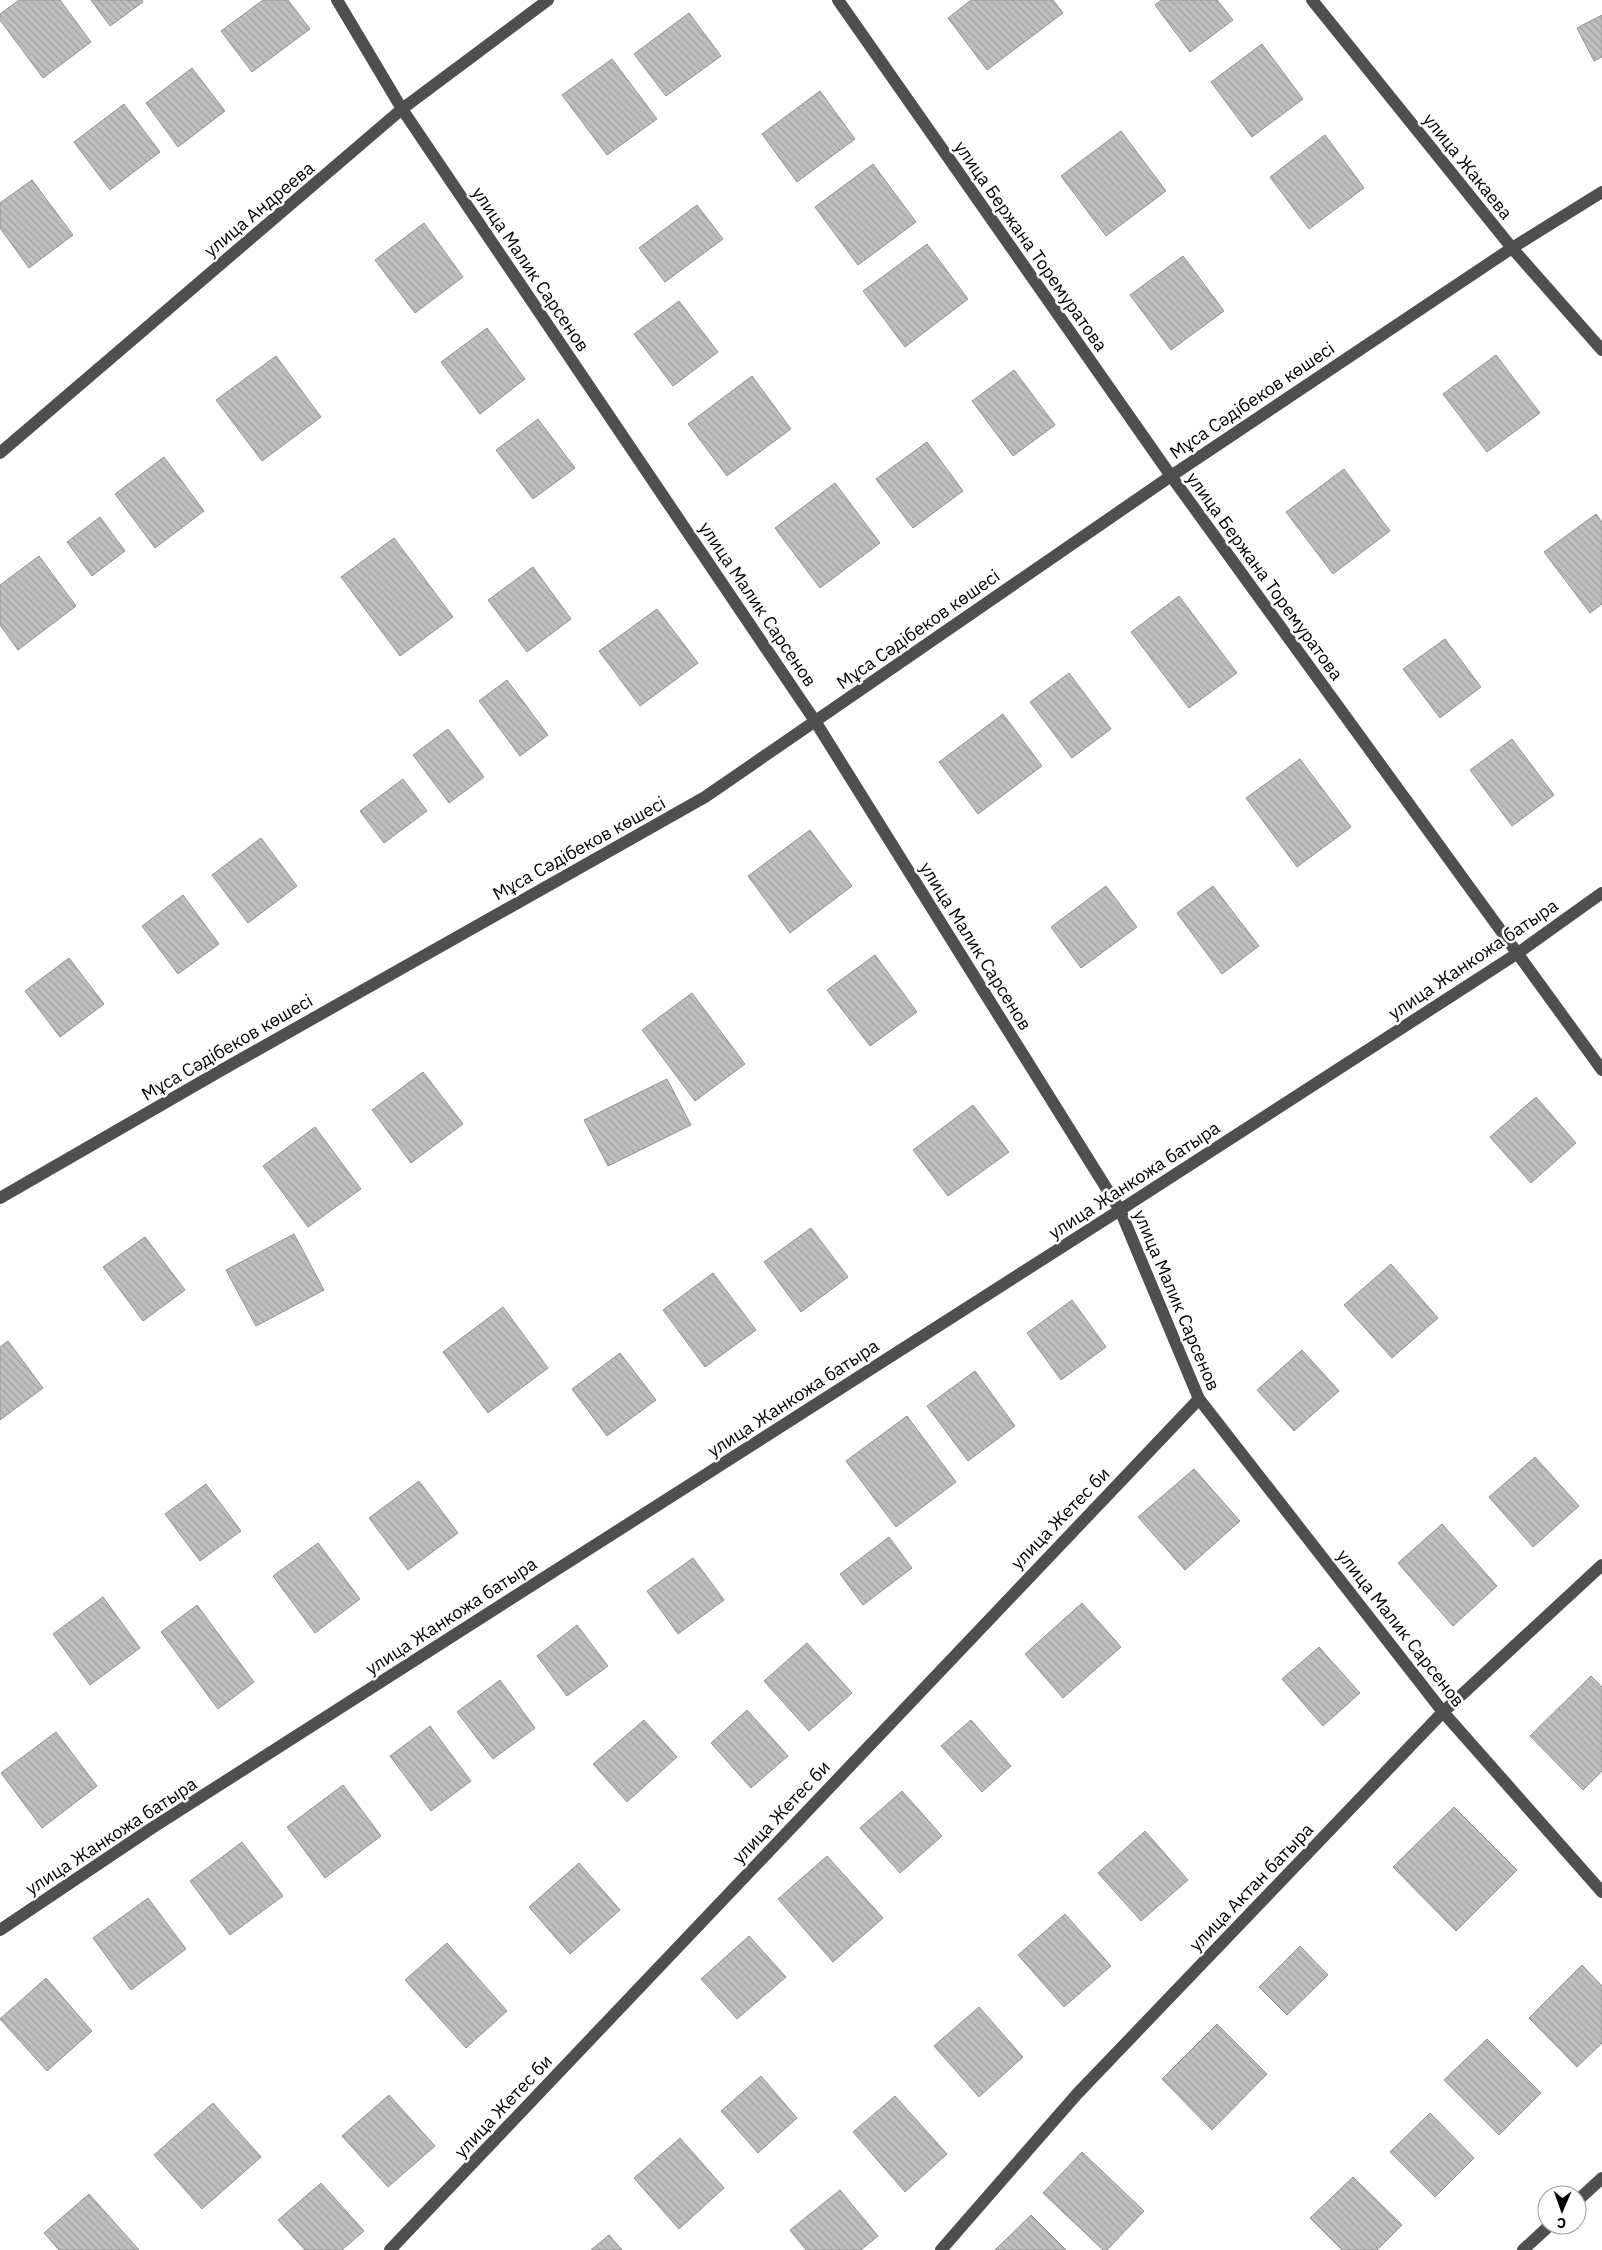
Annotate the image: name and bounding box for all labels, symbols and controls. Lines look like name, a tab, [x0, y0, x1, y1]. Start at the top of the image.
street label: улица Жакаева	[1418, 108, 1518, 224]
street label: улица Бержана Торемуратова	[949, 136, 1113, 356]
street label: улица Андреева	[199, 156, 319, 262]
street label: улица Малик Сарсенов	[467, 182, 595, 356]
street label: Мұса Сәдібеков көшесі	[1165, 336, 1339, 464]
street label: улица Бержана Торемуратова	[1182, 467, 1349, 685]
street label: улица Малик Сарсенов	[694, 517, 822, 691]
street label: Мұса Сәдібеков көшесі	[832, 564, 1004, 694]
street label: Мұса Сәдібеков көшесі	[489, 791, 669, 905]
street label: улица Малик Сарсенов	[915, 858, 1037, 1034]
street label: улица Жанкожа батыра	[1384, 893, 1563, 1024]
street label: Мұса Сәдібеков көшесі	[137, 989, 317, 1105]
street label: улица Жанкожа батыра	[1044, 1116, 1224, 1244]
street label: улица Малик Сарсенов	[1128, 1206, 1226, 1394]
street label: улица Жанкожа батыра	[703, 1334, 883, 1462]
street label: улица Жетес би	[1006, 1462, 1114, 1574]
street label: улица Малик Сарсенов	[1332, 1544, 1470, 1712]
street label: улица Жанкожа батыра	[361, 1552, 541, 1680]
street label: улица Жетес би	[727, 1755, 835, 1869]
street label: улица Жанкожа батыра	[21, 1772, 201, 1900]
street label: улица Актан батыра	[1184, 1818, 1318, 1956]
street label: улица Жетес би	[449, 2049, 557, 2163]
north arrow	[1537, 2185, 1587, 2235]
text: С	[1557, 2214, 1566, 2232]

